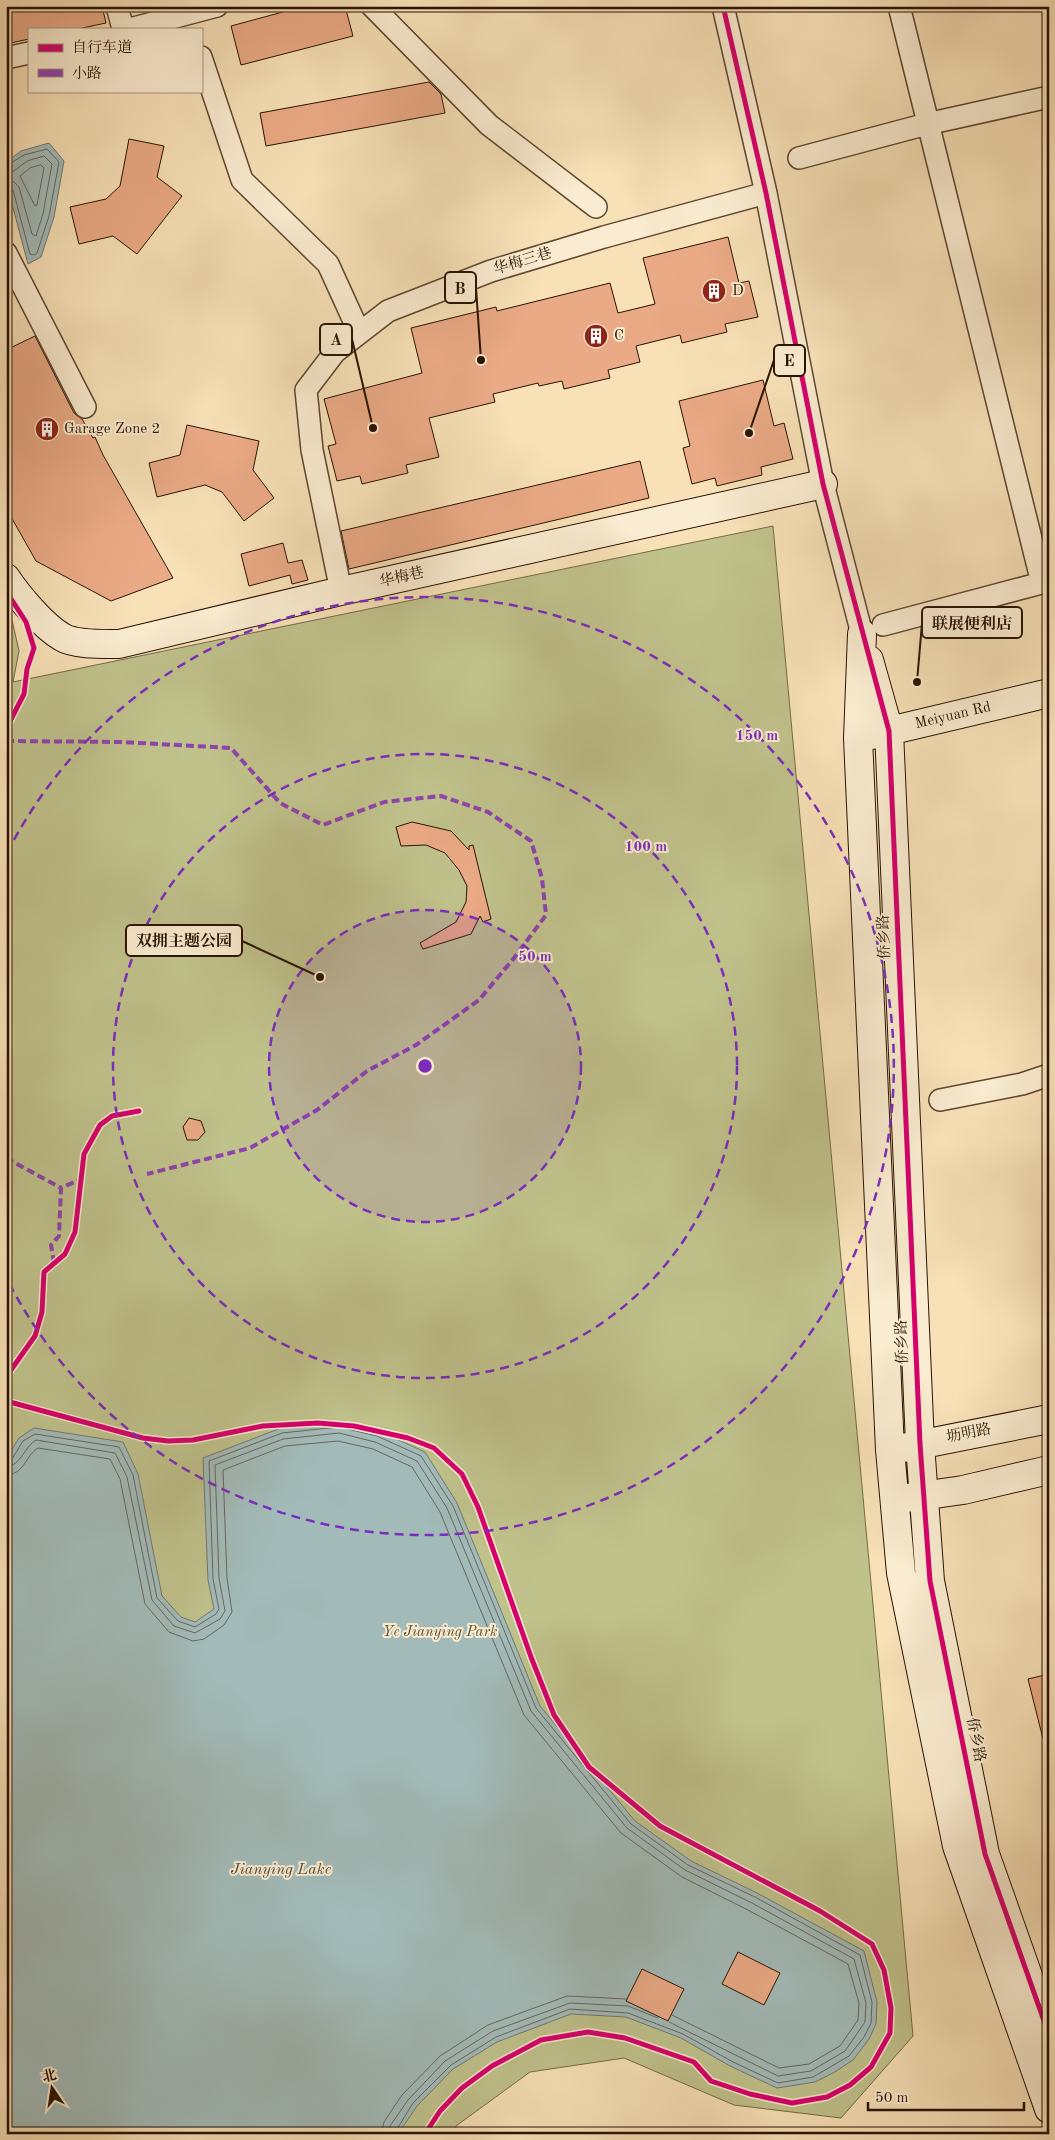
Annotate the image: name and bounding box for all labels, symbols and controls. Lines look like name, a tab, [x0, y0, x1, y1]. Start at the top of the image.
legend	[28, 28, 202, 92]
text: 自行车道	[72, 39, 132, 56]
text: 小路	[72, 65, 102, 82]
street label: 华梅三巷	[492, 244, 554, 278]
callout: B	[445, 272, 476, 303]
building icon: D	[701, 278, 727, 304]
text: B	[454, 282, 466, 298]
place label: D	[732, 284, 744, 299]
building icon: C	[583, 323, 609, 349]
callout: A	[320, 324, 352, 355]
place label: C	[614, 329, 624, 344]
text: A	[330, 333, 342, 349]
callout: E	[774, 345, 805, 376]
text: E	[783, 354, 795, 370]
building icon: Garage Zone 2	[34, 416, 60, 442]
place label: Garage Zone 2	[64, 422, 160, 437]
street label: 华梅巷	[378, 564, 426, 590]
callout: 联展便利店	[922, 607, 1022, 638]
text: 联展便利店	[932, 614, 1012, 633]
street label: Meiyuan Rd	[913, 700, 993, 732]
text: 150 m	[736, 729, 778, 744]
text: 100 m	[625, 840, 667, 855]
street label: 侨乡路	[875, 914, 893, 960]
callout: 双拥主题公园	[126, 925, 242, 956]
text: 双拥主题公园	[136, 932, 232, 950]
text: 50 m	[518, 950, 552, 965]
centre of rings	[416, 1057, 434, 1075]
street label: 侨乡路	[893, 1319, 911, 1365]
street label: 坜明路	[945, 1420, 993, 1446]
park label: Ye Jianying Park	[383, 1625, 497, 1640]
street label: 侨乡路	[963, 1716, 989, 1764]
water label: Jianying Lake	[231, 1862, 332, 1878]
north arrow	[28, 2062, 78, 2112]
text: 北	[41, 2067, 58, 2085]
scale bar	[868, 2080, 1024, 2112]
text: 50 m	[875, 2091, 909, 2106]

